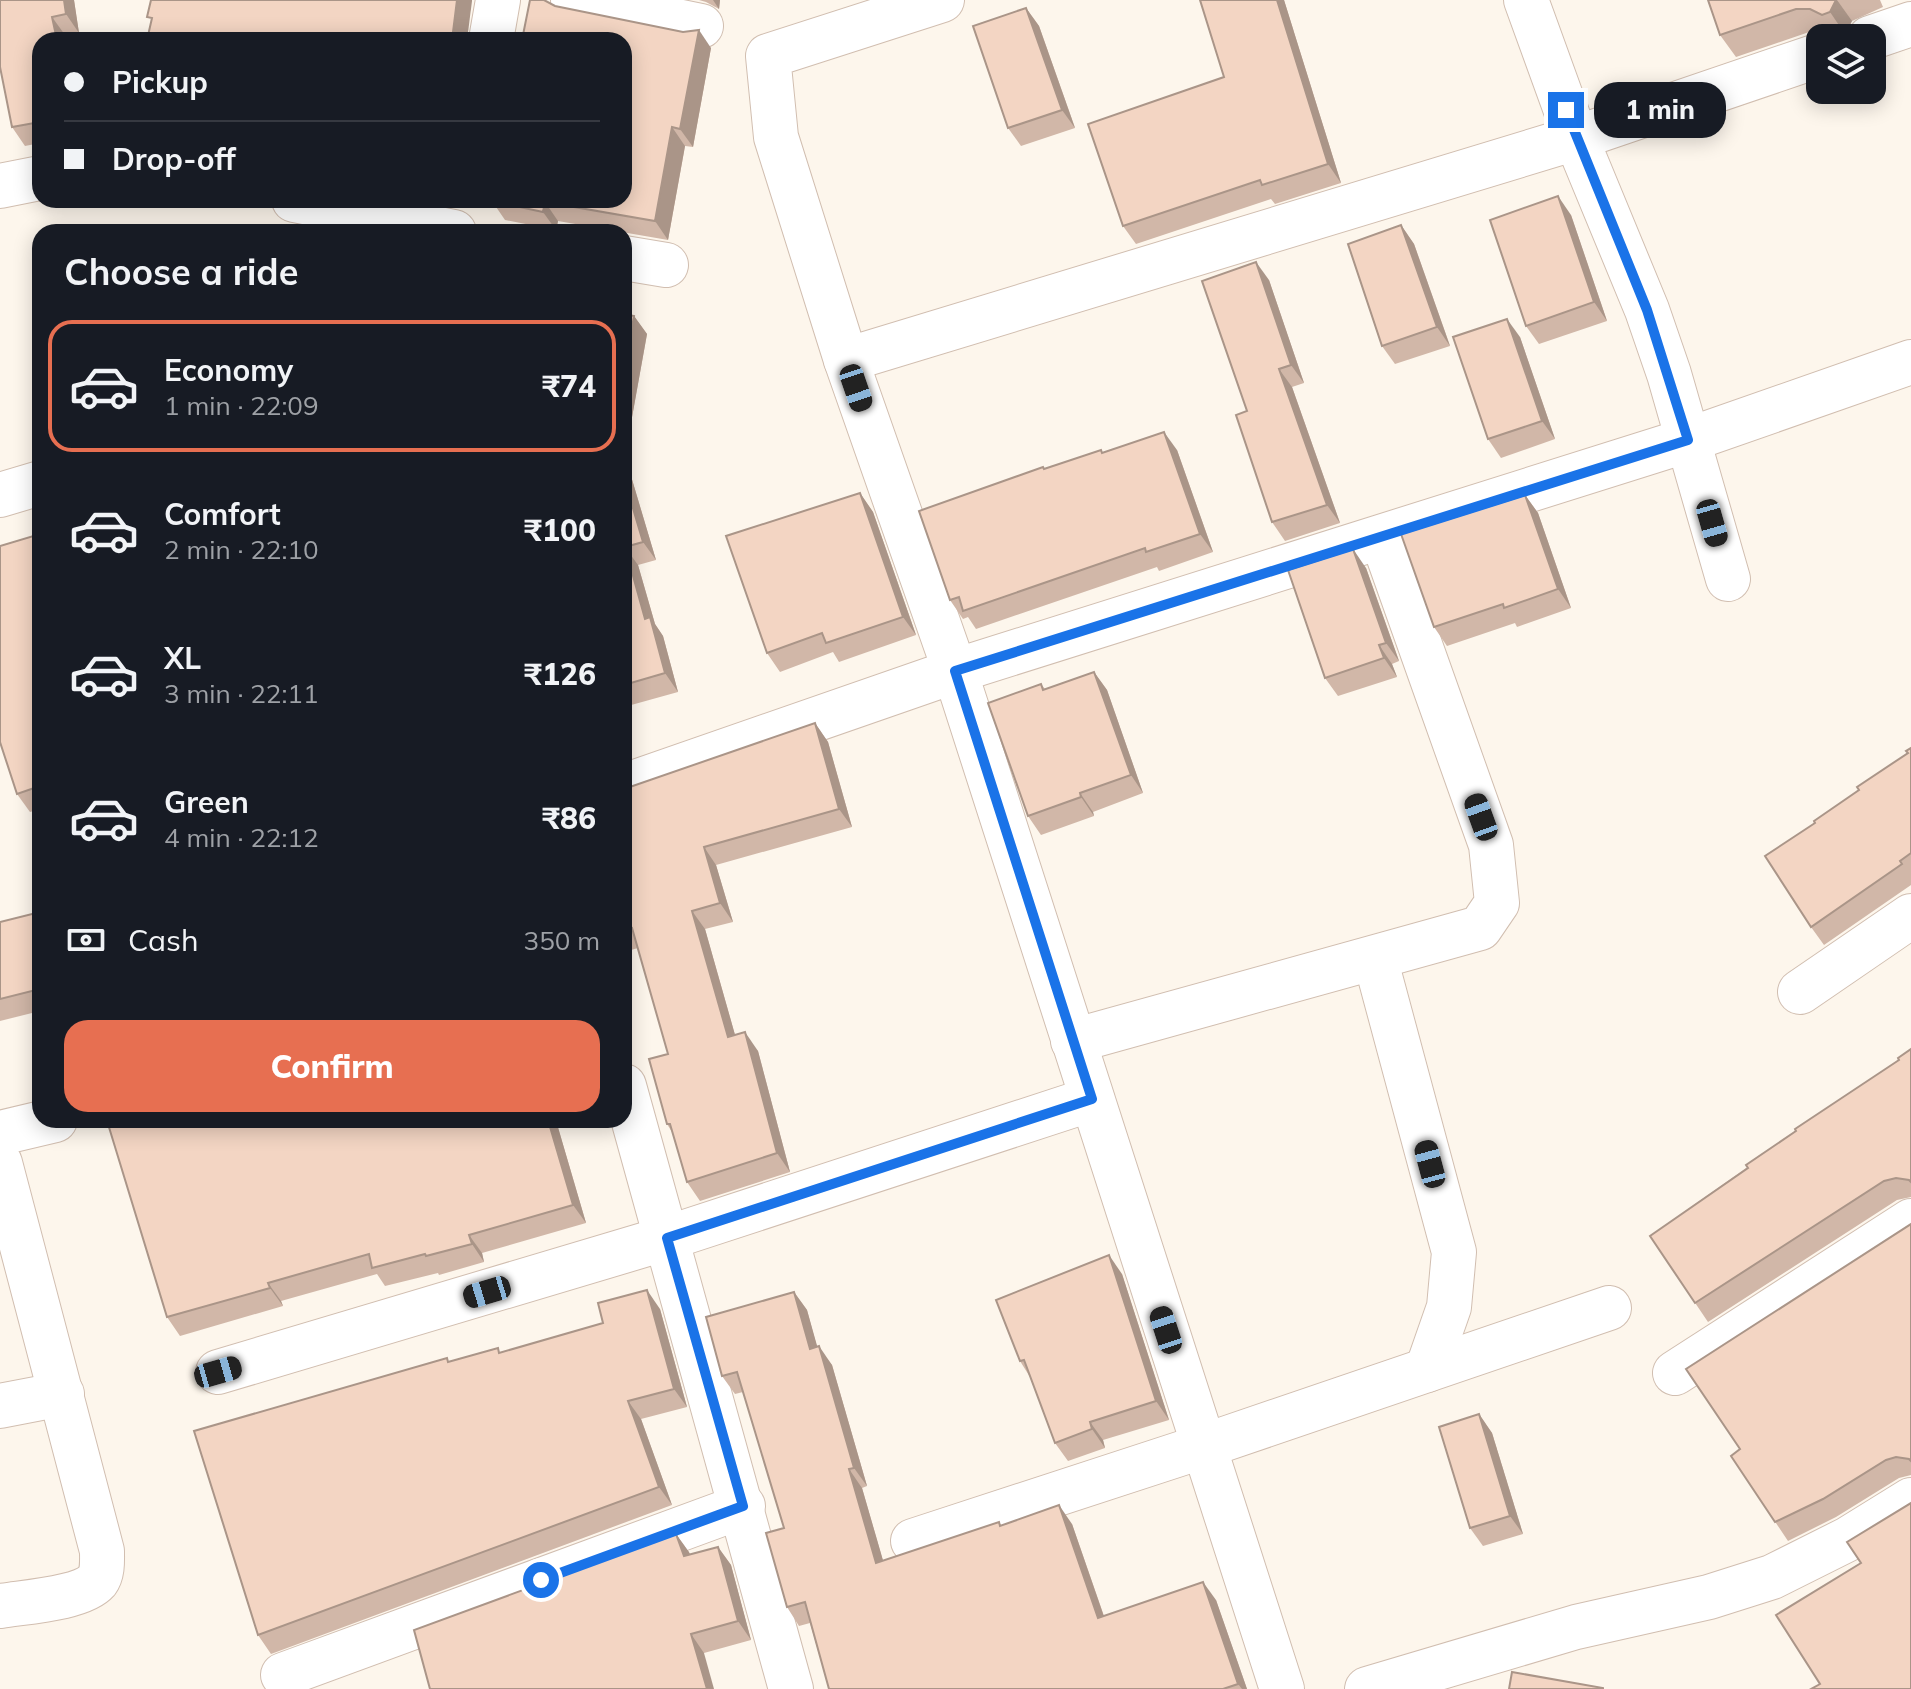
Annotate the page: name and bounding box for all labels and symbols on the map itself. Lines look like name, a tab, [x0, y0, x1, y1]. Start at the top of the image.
callout: 1 min	[1594, 82, 1726, 138]
route end	[1548, 92, 1584, 128]
car	[837, 361, 875, 415]
car	[1694, 497, 1730, 549]
car	[1462, 790, 1500, 844]
car	[1412, 1138, 1448, 1190]
car	[461, 1274, 513, 1310]
car	[1147, 1303, 1185, 1357]
car	[192, 1354, 244, 1390]
route start	[523, 1562, 559, 1598]

